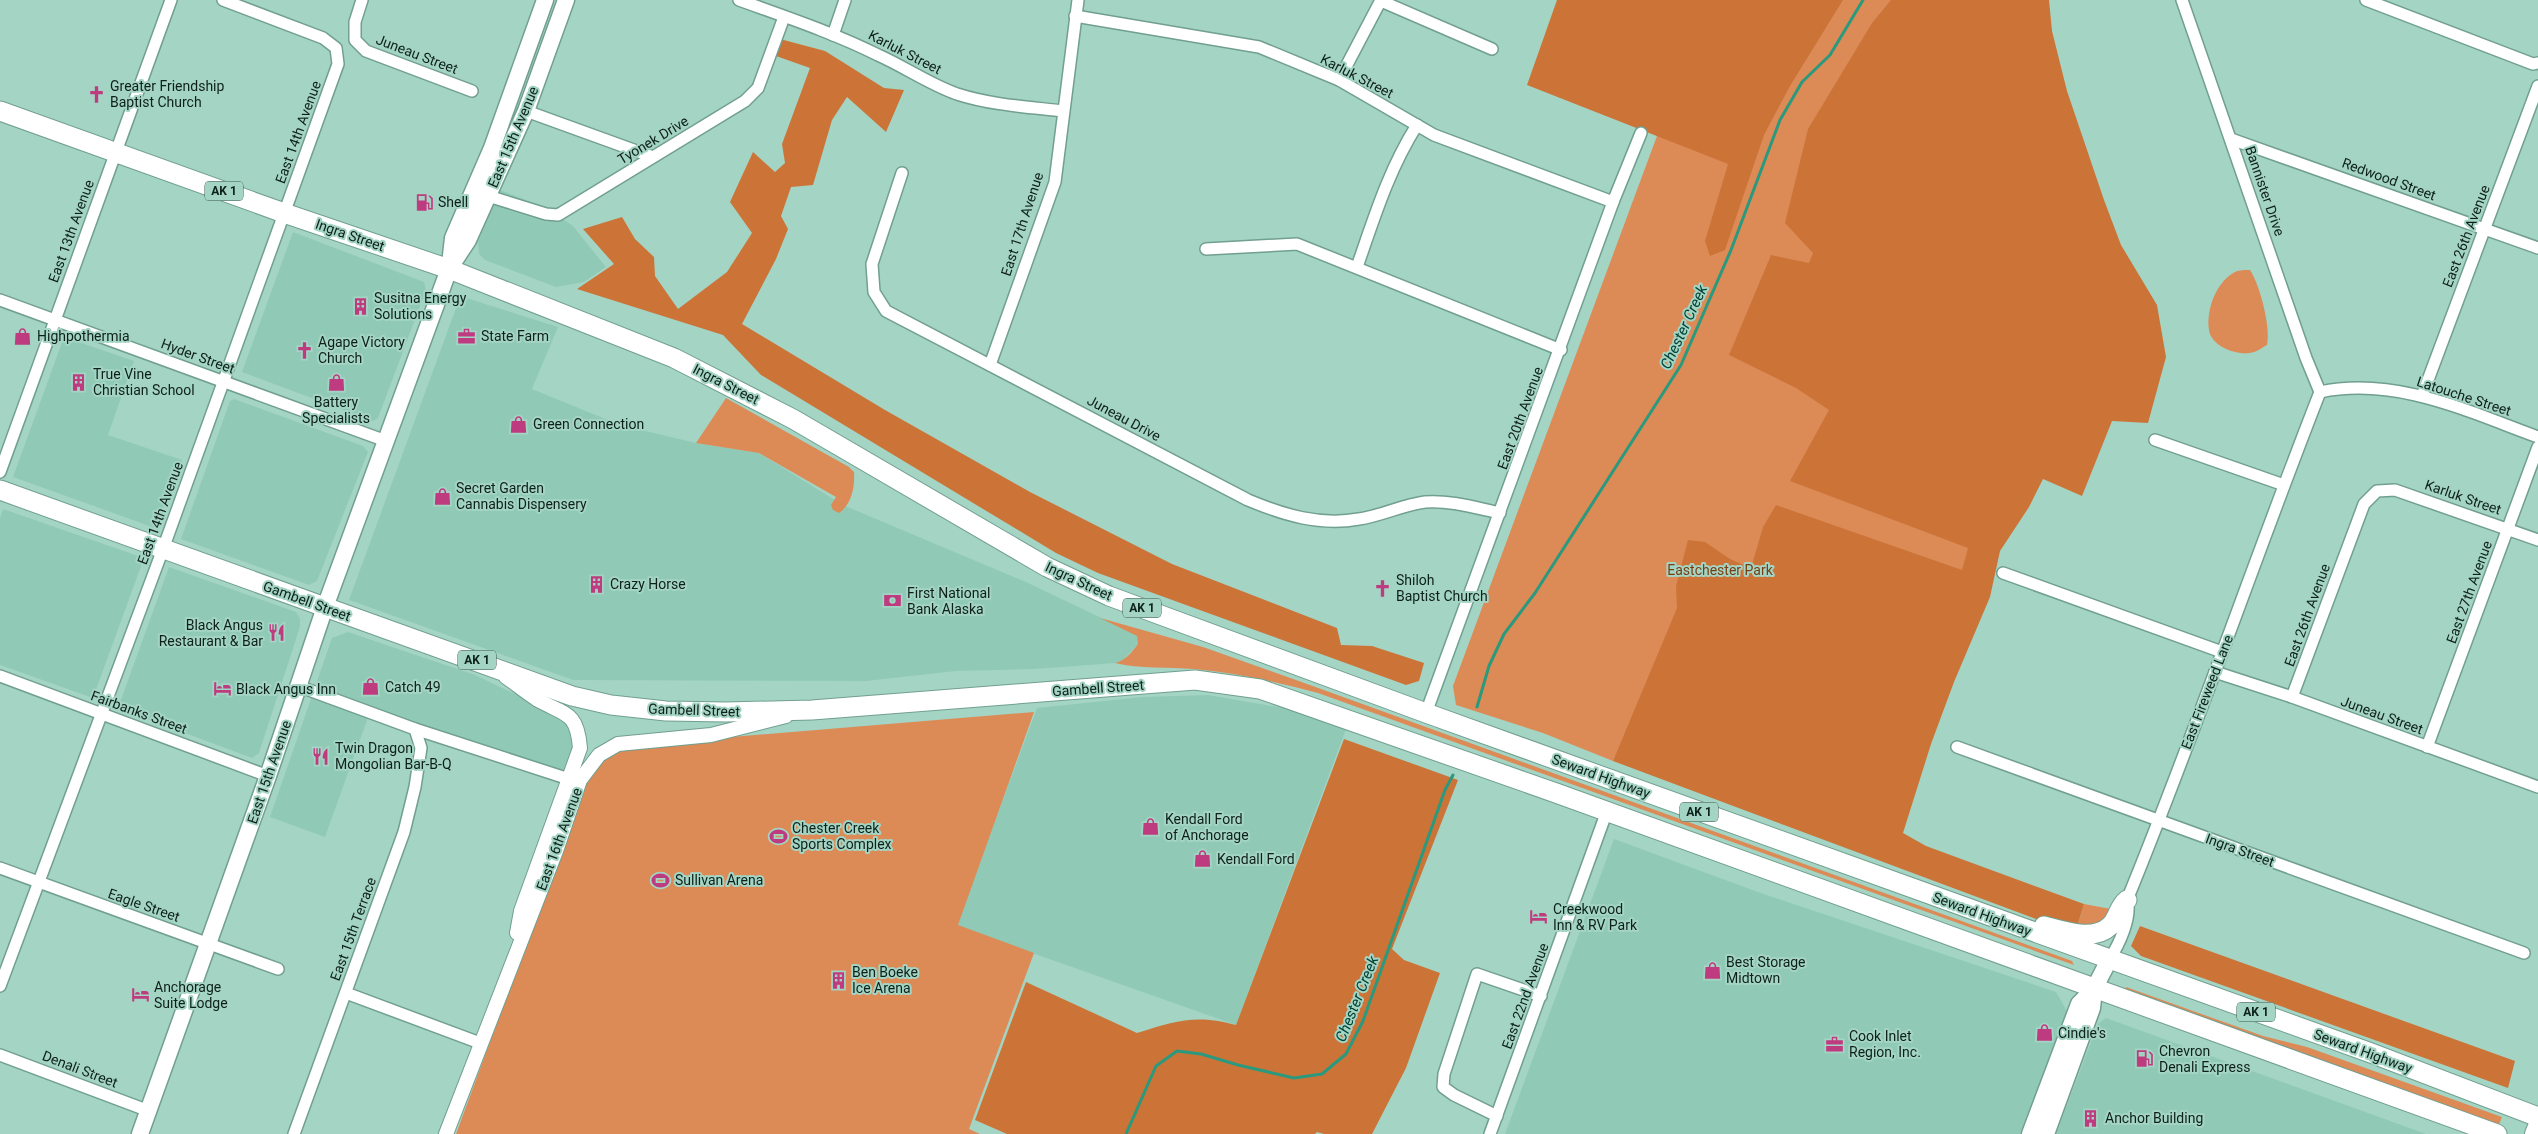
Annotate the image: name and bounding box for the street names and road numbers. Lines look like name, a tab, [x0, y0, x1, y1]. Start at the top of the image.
street label: Karluk Street	[866, 27, 945, 77]
street label: Juneau Street	[374, 31, 461, 77]
street label: Karluk Street	[1318, 51, 1397, 101]
street label: East 14th Avenue	[272, 78, 324, 186]
street label: East 15th Avenue	[485, 84, 541, 190]
street label: Tyonek Drive	[615, 113, 691, 167]
street label: Bannister Drive	[2242, 144, 2288, 238]
street label: Redwood Street	[2340, 155, 2439, 204]
street label: East 17th Avenue	[998, 170, 1046, 278]
street label: East 13th Avenue	[45, 177, 97, 285]
road number: AK 1	[205, 182, 243, 200]
street label: East 26th Avenue	[2439, 183, 2493, 289]
street label: Ingra Street	[313, 216, 387, 254]
street label: Hyder Street	[159, 335, 237, 377]
street label: Ingra Street	[690, 361, 762, 408]
street label: East 20th Avenue	[1494, 364, 1546, 472]
street label: Latouche Street	[2415, 373, 2514, 419]
street label: Juneau Drive	[1085, 392, 1163, 444]
street label: East 14th Avenue	[134, 459, 186, 567]
street label: Karluk Street	[2423, 476, 2504, 518]
street label: East 27th Avenue	[2443, 538, 2495, 646]
street label: Ingra Street	[1043, 559, 1115, 604]
street label: East 26th Avenue	[2281, 561, 2333, 669]
street label: Gambell Street	[261, 578, 353, 624]
road number: AK 1	[1123, 598, 1161, 618]
street label: East Fireweed Lane	[2178, 633, 2236, 751]
road number: AK 1	[458, 650, 496, 670]
street label: Gambell Street	[1052, 677, 1145, 699]
street label: Fairbanks Street	[89, 687, 190, 737]
street label: Juneau Street	[2339, 693, 2426, 737]
street label: Gambell Street	[648, 700, 741, 720]
street label: East 15th Avenue	[244, 718, 294, 826]
street label: Seward Highway	[1550, 751, 1653, 801]
street label: East 16th Avenue	[533, 785, 585, 893]
road number: AK 1	[1680, 802, 1718, 822]
street label: Ingra Street	[2203, 830, 2277, 870]
street label: East 15th Terrace	[327, 875, 379, 983]
street label: Eagle Street	[106, 885, 182, 925]
street label: Seward Highway	[1931, 889, 2034, 939]
street label: East 22nd Avenue	[1498, 941, 1552, 1051]
road number: AK 1	[2237, 1002, 2275, 1022]
street label: Seward Highway	[2312, 1026, 2415, 1076]
street label: Denali Street	[40, 1047, 120, 1091]

